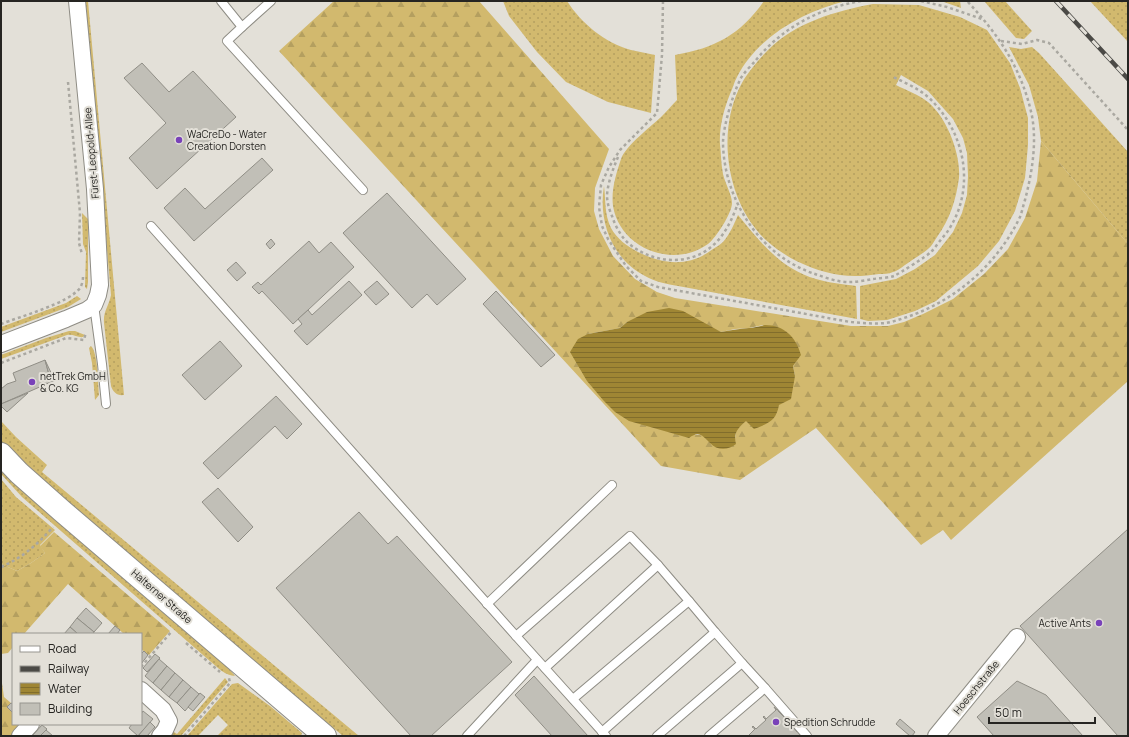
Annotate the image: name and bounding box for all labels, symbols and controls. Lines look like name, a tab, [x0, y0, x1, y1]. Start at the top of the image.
street label: Fürst-Leopold-Allee	[80, 107, 102, 199]
place label: WaCreDo - Water Creation Dorsten	[187, 127, 267, 153]
marker: WaCreDo - Water Creation Dorsten	[174, 135, 184, 145]
place label: netTrek GmbH & Co. KG	[40, 369, 106, 395]
marker: netTrek GmbH & Co. KG	[27, 377, 37, 387]
street label: Halterner Straße	[129, 566, 196, 626]
place label: Active Ants	[1039, 616, 1091, 630]
marker: Active Ants	[1094, 618, 1104, 628]
legend	[12, 633, 142, 725]
text: Road	[48, 640, 76, 657]
street label: Hoeschstraße	[950, 657, 1002, 717]
text: Railway	[48, 660, 90, 677]
text: Water	[48, 680, 82, 697]
scale bar	[989, 699, 1095, 725]
text: Building	[48, 700, 92, 717]
text: 50 m	[995, 704, 1022, 721]
place label: Spedition Schrudde	[784, 715, 875, 729]
marker: Spedition Schrudde	[771, 717, 781, 727]

